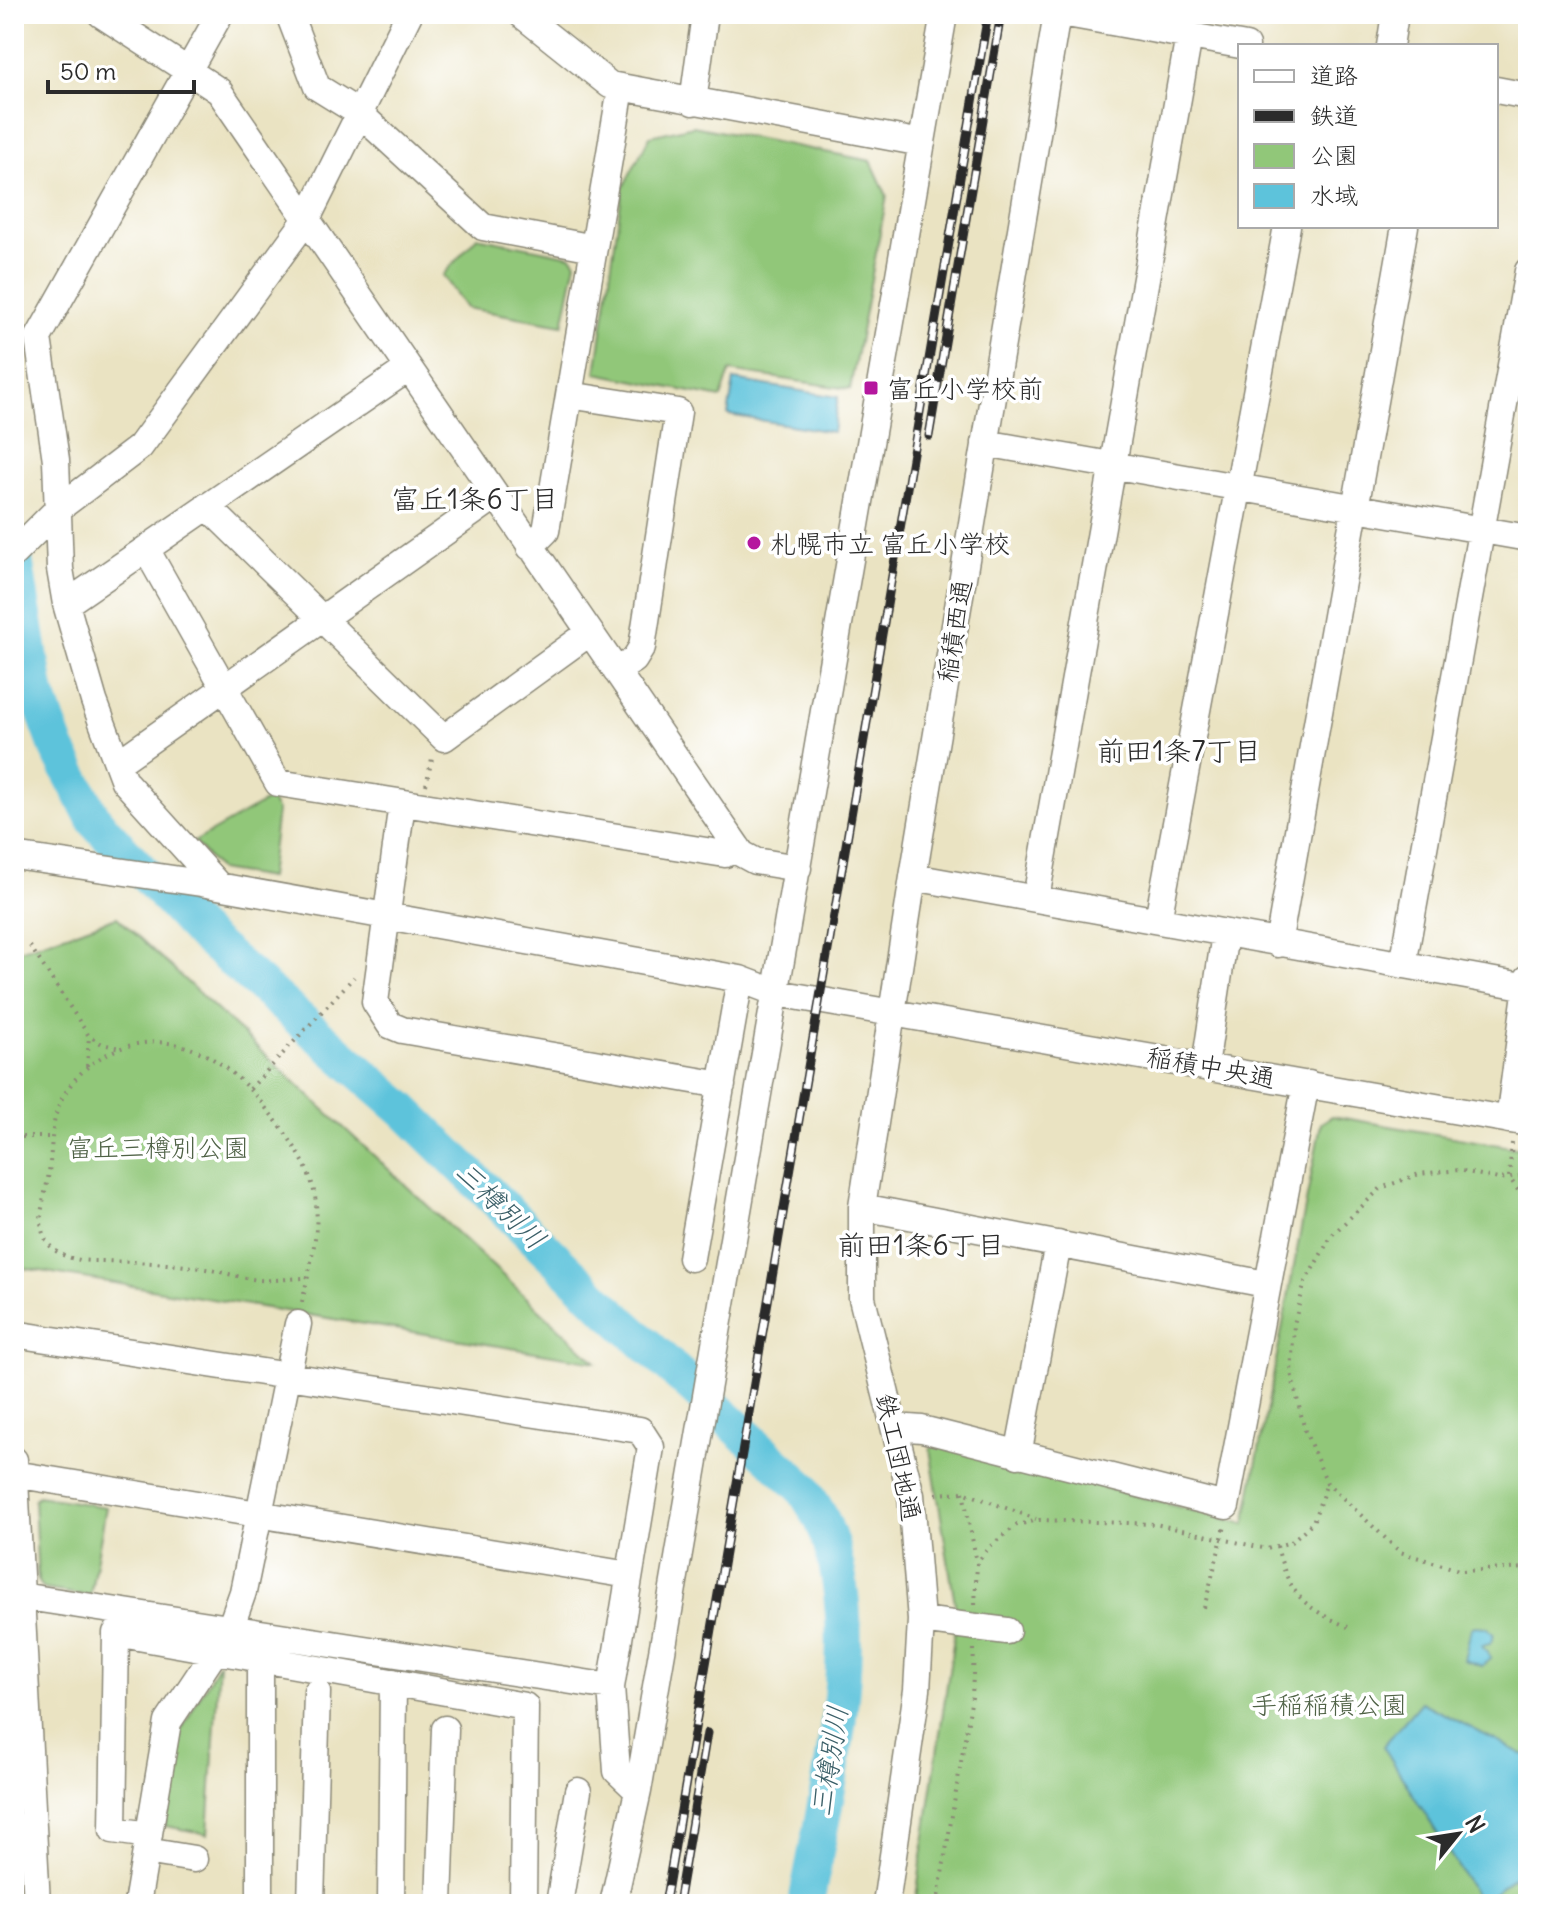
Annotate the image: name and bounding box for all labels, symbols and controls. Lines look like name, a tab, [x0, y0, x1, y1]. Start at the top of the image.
scale bar	[48, 44, 194, 94]
legend	[1238, 44, 1498, 228]
text: 50 m	[60, 56, 116, 86]
text: 道路	[1310, 60, 1358, 90]
text: 鉄道	[1310, 100, 1358, 130]
text: 公園	[1310, 140, 1358, 170]
text: 水域	[1310, 180, 1358, 210]
place label: 富丘小学校前	[887, 372, 1043, 405]
marker: 富丘小学校前	[862, 379, 880, 397]
district label: 富丘1条6丁目	[391, 481, 559, 517]
place label: 札幌市立 富丘小学校	[770, 527, 1010, 560]
marker: 札幌市立 富丘小学校	[745, 534, 763, 552]
street label: 稲積西通	[930, 577, 978, 685]
district label: 前田1条7丁目	[1097, 733, 1261, 769]
street label: 稲積中央通	[1144, 1039, 1278, 1095]
park label: 富丘三樽別公園	[67, 1131, 249, 1164]
water label: 三樽別川	[448, 1153, 554, 1257]
district label: 前田1条6丁目	[837, 1227, 1005, 1263]
street label: 鉄工団地通	[869, 1390, 929, 1524]
park label: 手稲稲積公園	[1251, 1688, 1407, 1721]
water label: 三樽別川	[802, 1703, 856, 1819]
north arrow	[1418, 1794, 1498, 1874]
text: N	[1459, 1810, 1491, 1838]

